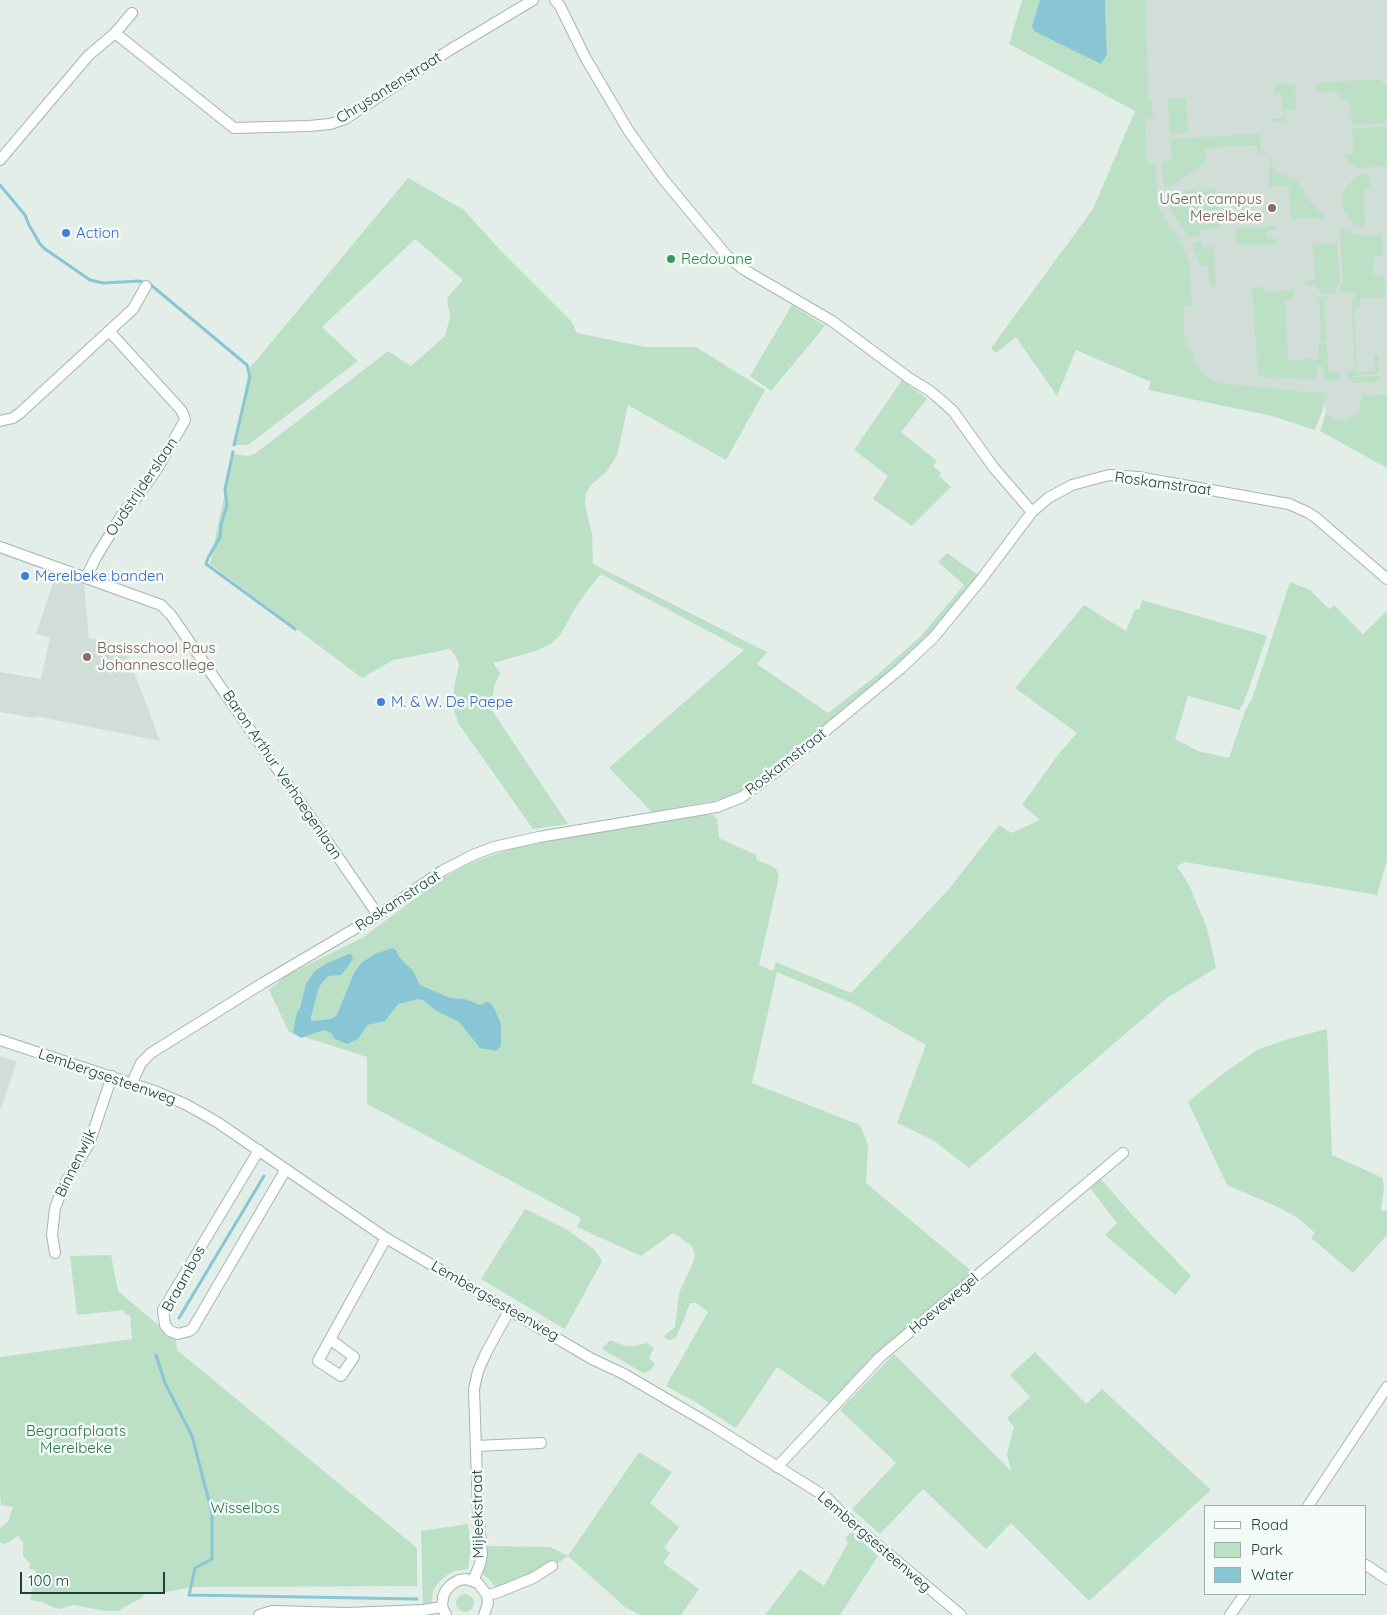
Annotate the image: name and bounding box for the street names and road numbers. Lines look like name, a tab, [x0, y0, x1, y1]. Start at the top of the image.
street label: Chrysantenstraat	[333, 48, 445, 128]
street label: Oudstrijderslaan	[102, 434, 182, 540]
street label: Roskamstraat	[1113, 468, 1213, 500]
street label: Baron Arthur Verhaegenlaan	[219, 687, 345, 863]
street label: Roskamstraat	[742, 725, 830, 799]
street label: Roskamstraat	[352, 867, 444, 935]
street label: Lembergsesteenweg	[36, 1045, 178, 1109]
street label: Binnenwijk	[52, 1126, 100, 1200]
street label: Braambos	[159, 1243, 209, 1315]
street label: Lembergsesteenweg	[428, 1257, 562, 1345]
street label: Hoevewegel	[906, 1270, 982, 1338]
street label: Mijleekstraat	[468, 1469, 488, 1559]
street label: Lembergsesteenweg	[814, 1488, 934, 1596]

